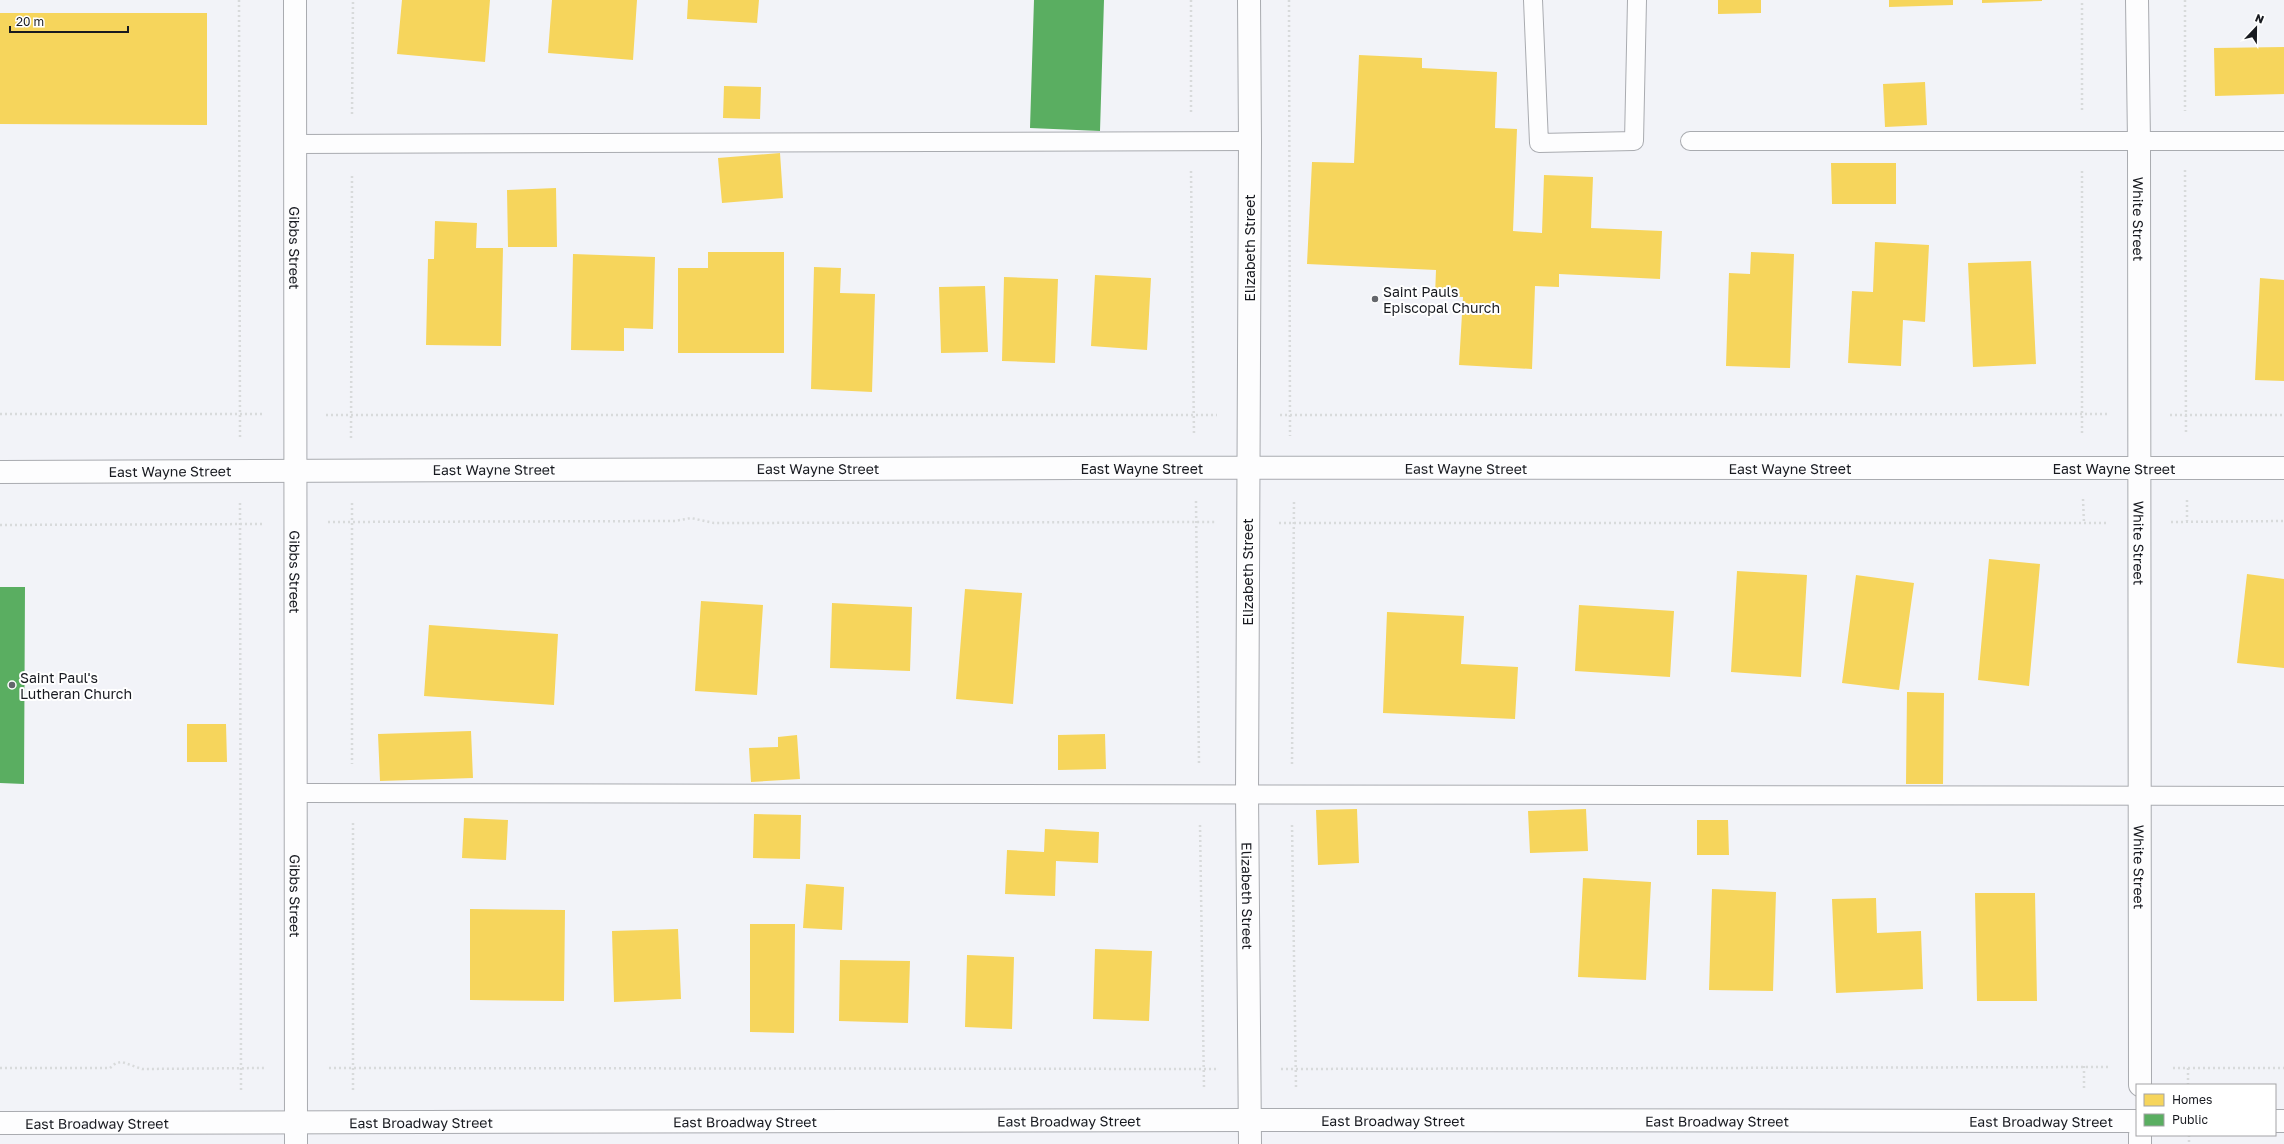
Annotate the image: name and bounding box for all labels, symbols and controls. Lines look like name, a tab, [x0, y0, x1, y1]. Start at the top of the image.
scale bar	[10, 8, 128, 34]
north arrow	[2236, 8, 2276, 48]
text: N	[2254, 11, 2266, 26]
text: 20 m	[16, 14, 44, 29]
street label: White Street	[2131, 177, 2148, 261]
street label: Elizabeth Street	[1241, 194, 1258, 302]
street label: Gibbs Street	[287, 206, 304, 290]
place label: Saint Pauls Episcopal Church	[1383, 283, 1500, 316]
marker: Saint Pauls Episcopal Church	[1370, 294, 1380, 304]
street label: East Wayne Street	[756, 459, 879, 477]
street label: East Wayne Street	[1080, 459, 1203, 476]
street label: East Wayne Street	[1405, 459, 1527, 476]
street label: East Wayne Street	[432, 460, 556, 478]
street label: East Wayne Street	[1729, 460, 1852, 477]
street label: East Wayne Street	[2053, 460, 2176, 477]
street label: East Wayne Street	[108, 462, 232, 480]
street label: White Street	[2131, 501, 2148, 585]
street label: Elizabeth Street	[1239, 518, 1256, 626]
street label: Gibbs Street	[287, 530, 304, 614]
place label: Saint Paul's Lutheran Church	[20, 669, 132, 702]
marker: Saint Paul's Lutheran Church	[7, 680, 17, 690]
street label: White Street	[2131, 825, 2148, 909]
street label: Elizabeth Street	[1239, 842, 1257, 950]
street label: Gibbs Street	[287, 854, 304, 938]
legend	[2136, 1084, 2276, 1136]
text: Homes	[2172, 1092, 2212, 1107]
street label: East Broadway Street	[997, 1112, 1141, 1129]
street label: East Broadway Street	[1321, 1112, 1465, 1129]
street label: East Broadway Street	[1645, 1112, 1789, 1129]
street label: East Broadway Street	[1969, 1112, 2113, 1129]
text: Public	[2172, 1112, 2209, 1127]
street label: East Broadway Street	[349, 1113, 493, 1131]
street label: East Broadway Street	[673, 1113, 817, 1130]
street label: East Broadway Street	[25, 1114, 169, 1131]

